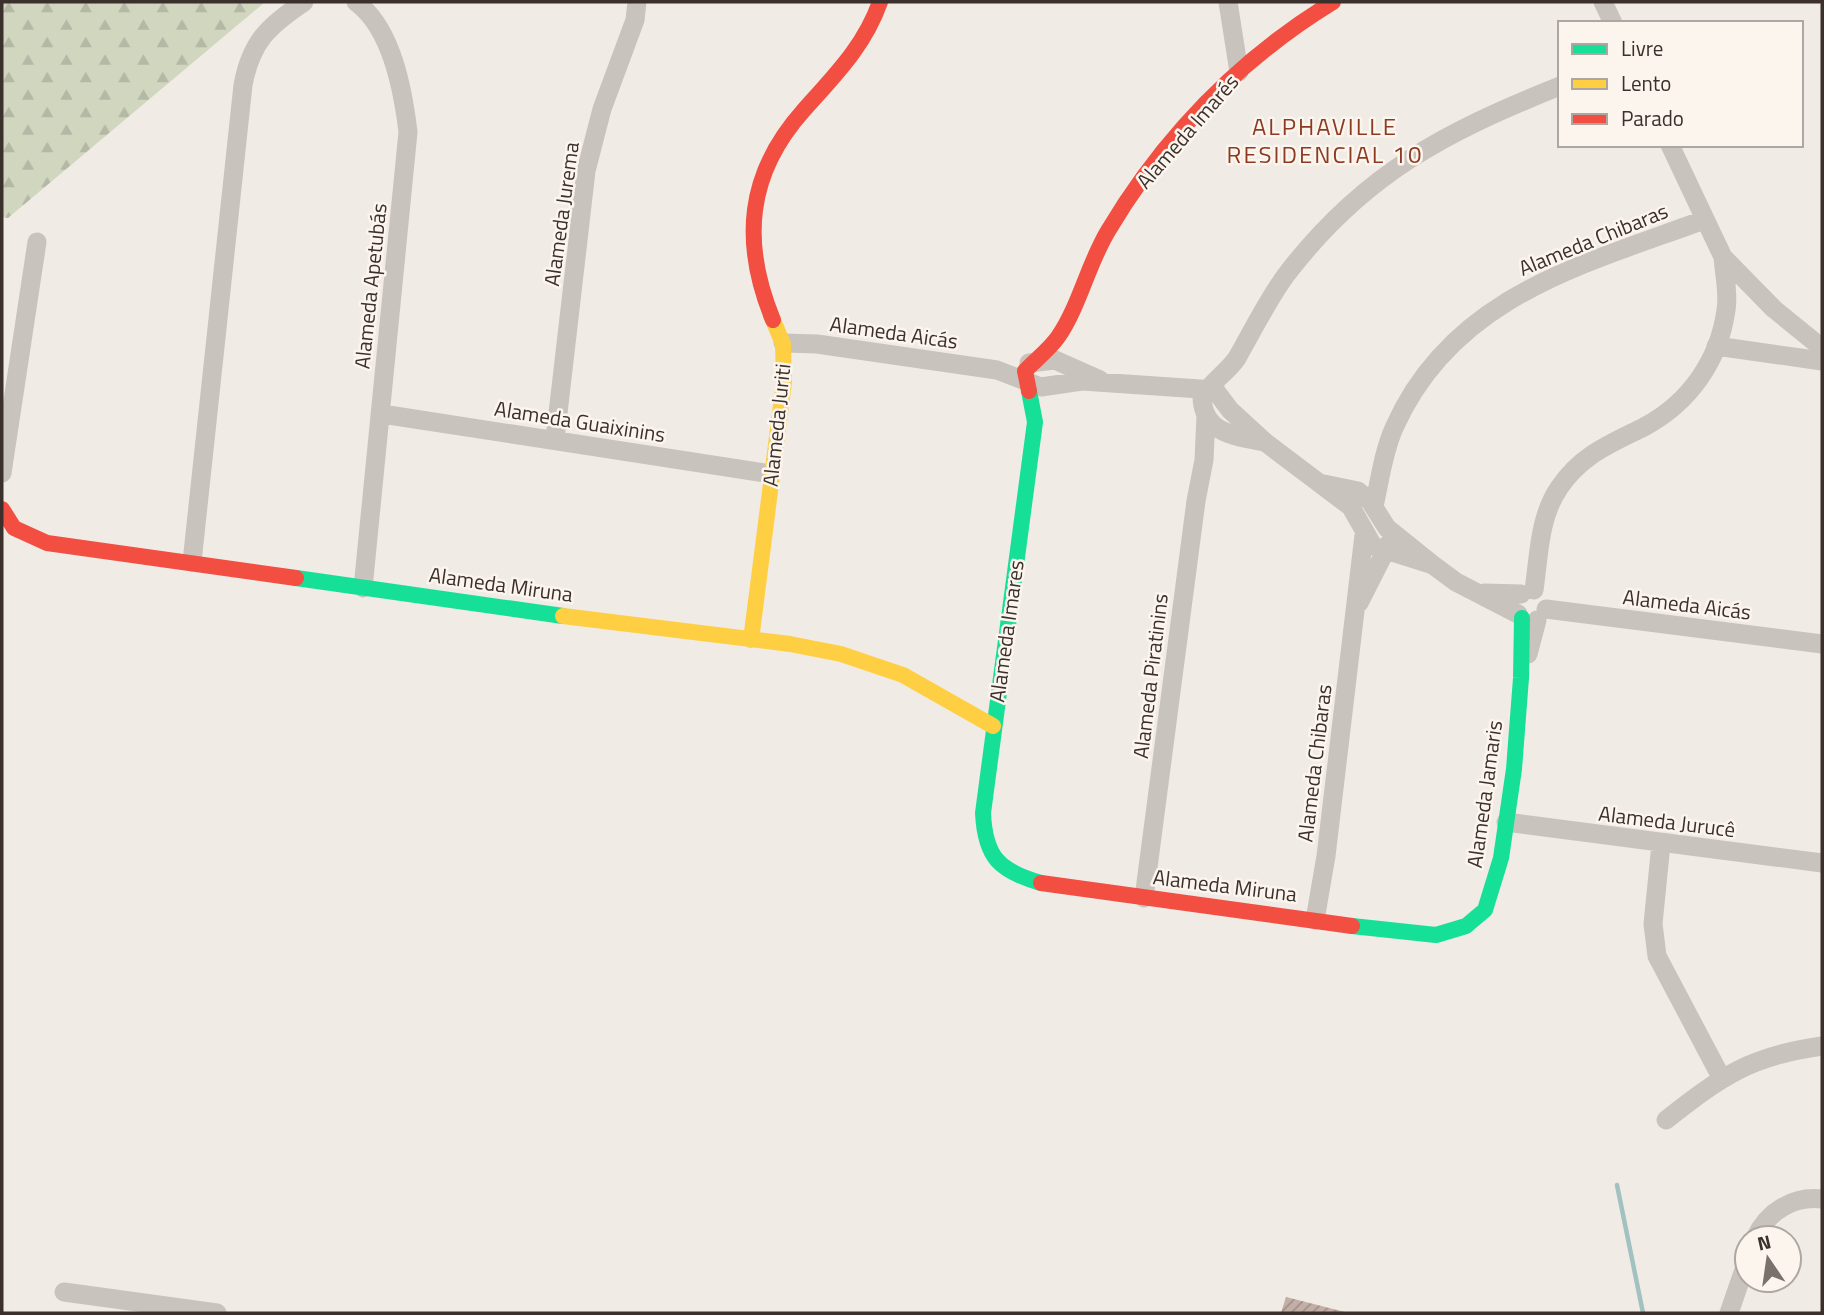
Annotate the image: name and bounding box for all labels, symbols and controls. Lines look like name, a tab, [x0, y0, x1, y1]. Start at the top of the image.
legend	[1558, 21, 1803, 147]
text: Livre	[1621, 32, 1663, 64]
street label: Alameda Imarés	[1128, 67, 1246, 195]
text: Lento	[1621, 67, 1671, 99]
text: Parado	[1621, 102, 1684, 134]
district label: ALPHAVILLE RESIDENCIAL 10	[1227, 108, 1423, 172]
street label: Alameda Jurema	[535, 139, 587, 288]
street label: Alameda Chibaras	[1513, 194, 1673, 284]
street label: Alameda Apetubás	[345, 202, 395, 370]
street label: Alameda Aicás	[828, 307, 960, 357]
street label: Alameda Juriti	[754, 362, 798, 488]
street label: Alameda Guaixinins	[492, 392, 668, 450]
street label: Alameda Miruna	[427, 558, 575, 610]
street label: Alameda Imares	[980, 558, 1032, 704]
street label: Alameda Aicás	[1621, 580, 1753, 628]
street label: Alameda Piratinins	[1124, 592, 1176, 760]
street label: Alameda Chibaras	[1288, 682, 1340, 844]
street label: Alameda Jamaris	[1458, 718, 1510, 870]
street label: Alameda Jurucê	[1597, 797, 1737, 845]
street label: Alameda Miruna	[1151, 860, 1299, 910]
north arrow	[1733, 1224, 1803, 1294]
text: N	[1754, 1226, 1774, 1258]

